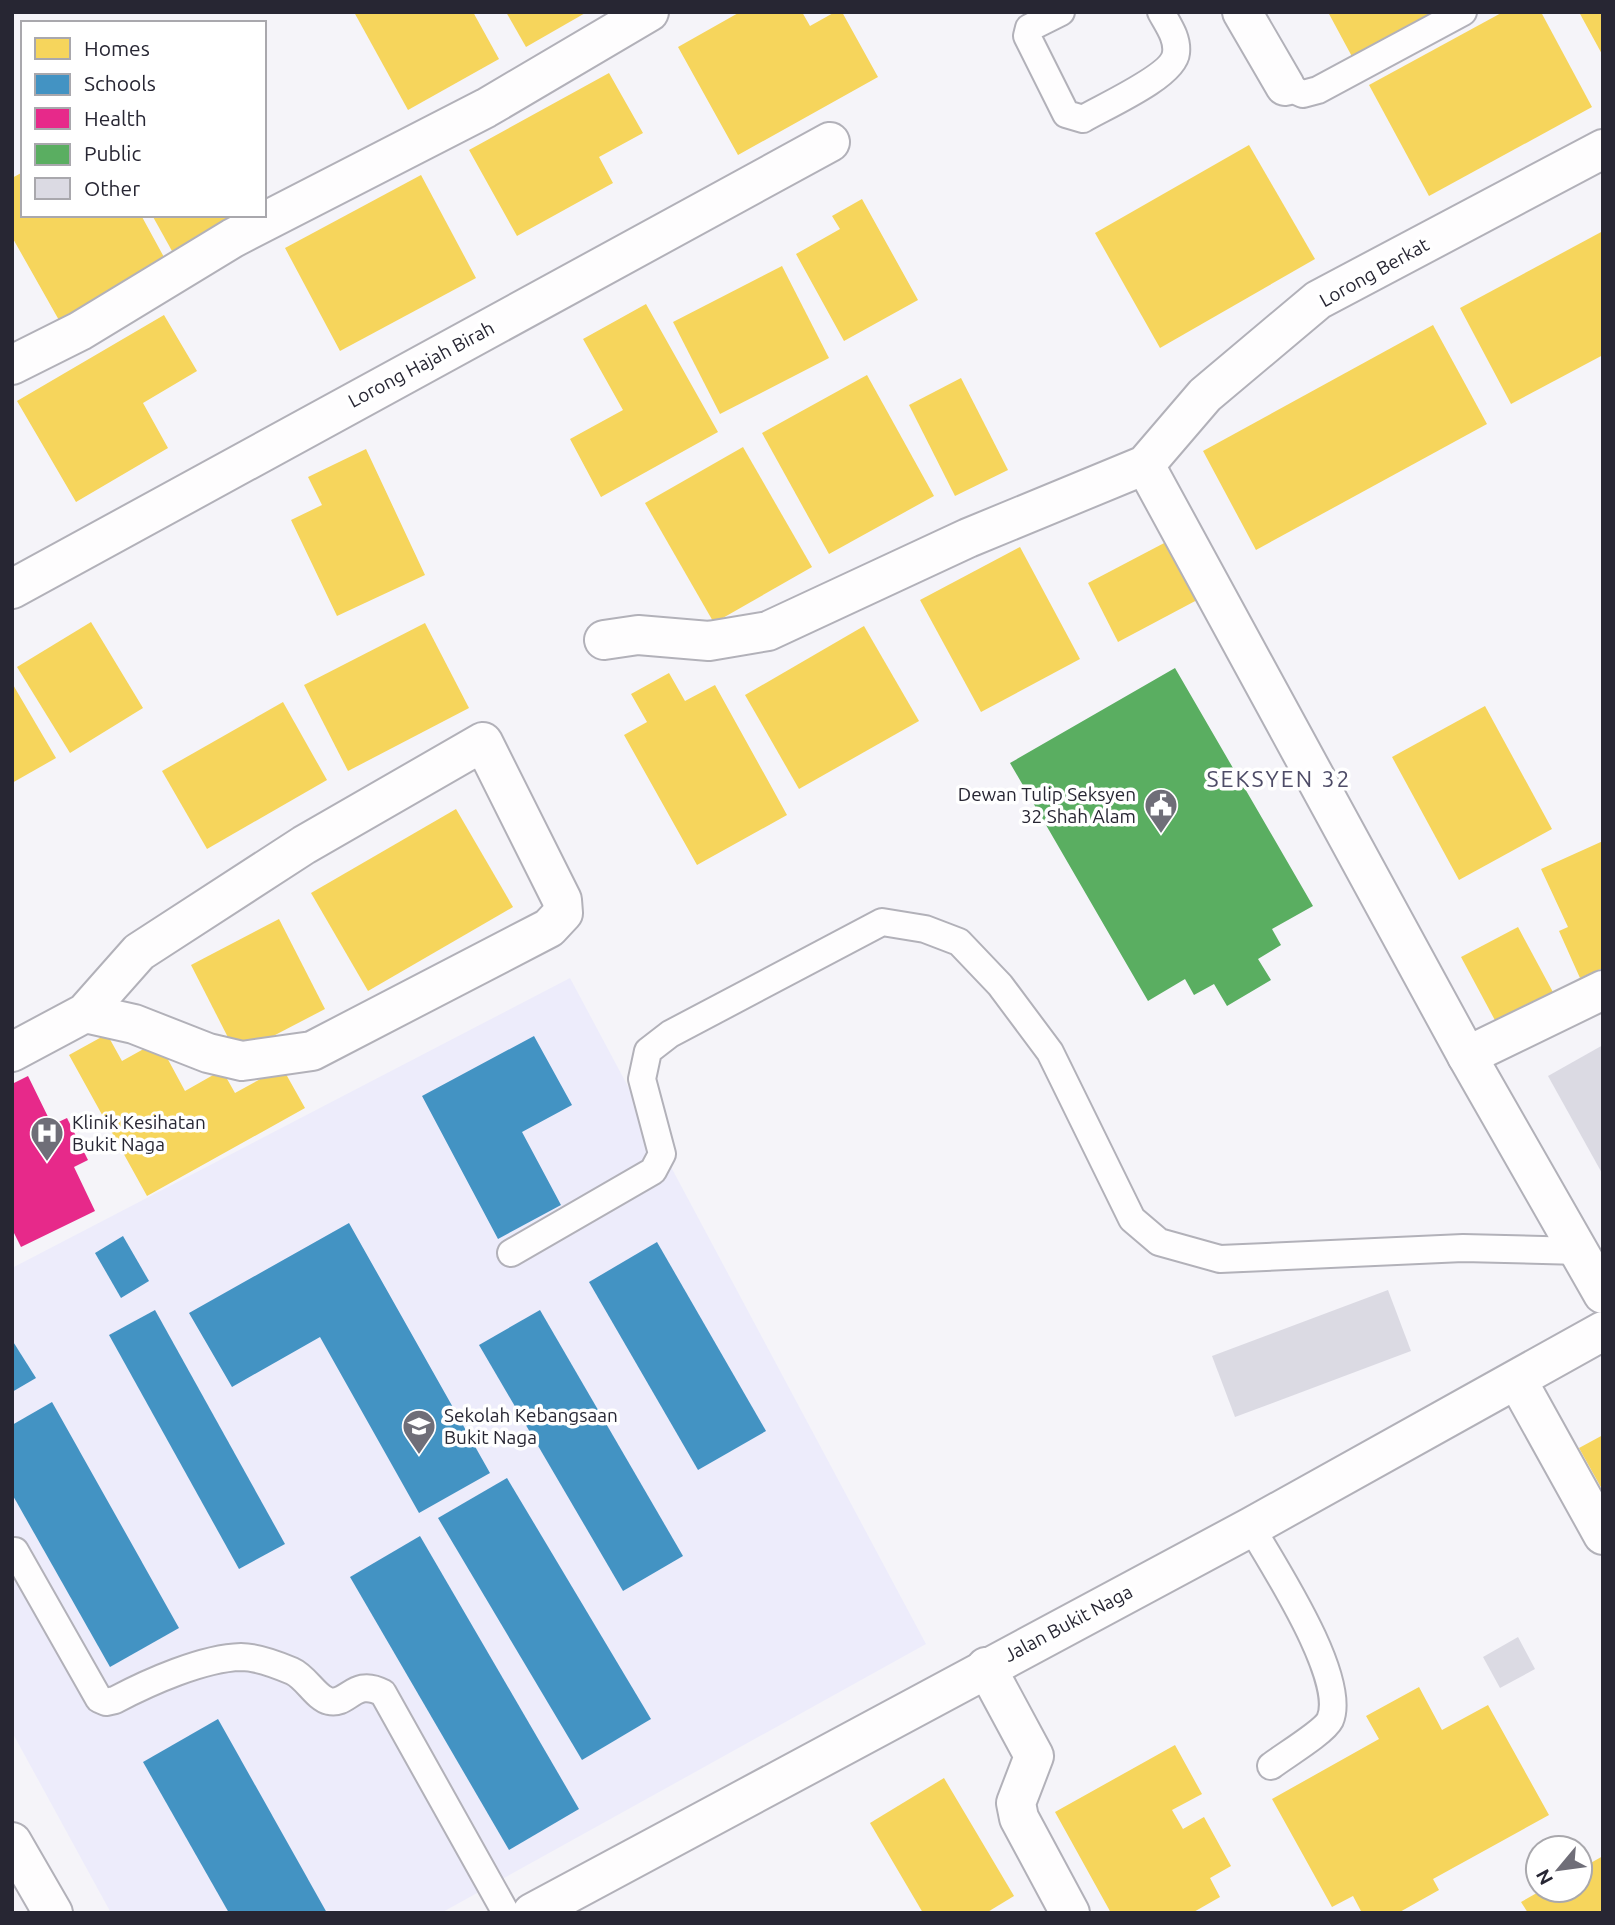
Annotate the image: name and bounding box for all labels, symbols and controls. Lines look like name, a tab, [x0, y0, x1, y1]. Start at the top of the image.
legend	[21, 21, 266, 217]
text: Homes	[84, 36, 150, 60]
text: Schools	[84, 71, 156, 95]
text: Health	[84, 106, 147, 130]
text: Public	[84, 141, 141, 165]
text: Other	[84, 176, 140, 200]
street label: Lorong Berkat	[1315, 233, 1433, 311]
street label: Lorong Hajah Birah	[344, 316, 498, 412]
district label: SEKSYEN 32	[1207, 766, 1351, 791]
place label: Dewan Tulip Seksyen 32 Shah Alam	[958, 783, 1136, 827]
public building icon: Dewan Tulip Seksyen 32 Shah Alam	[1142, 786, 1180, 835]
place label: Klinik Kesihatan Bukit Naga	[72, 1111, 206, 1155]
hospital icon: Klinik Kesihatan Bukit Naga	[28, 1114, 66, 1163]
place label: Sekolah Kebangsaan Bukit Naga	[444, 1404, 618, 1448]
school or university icon: Sekolah Kebangsaan Bukit Naga	[400, 1407, 438, 1456]
street label: Jalan Bukit Naga	[1000, 1580, 1136, 1666]
north arrow	[1524, 1834, 1594, 1904]
text: N	[1531, 1866, 1557, 1889]

